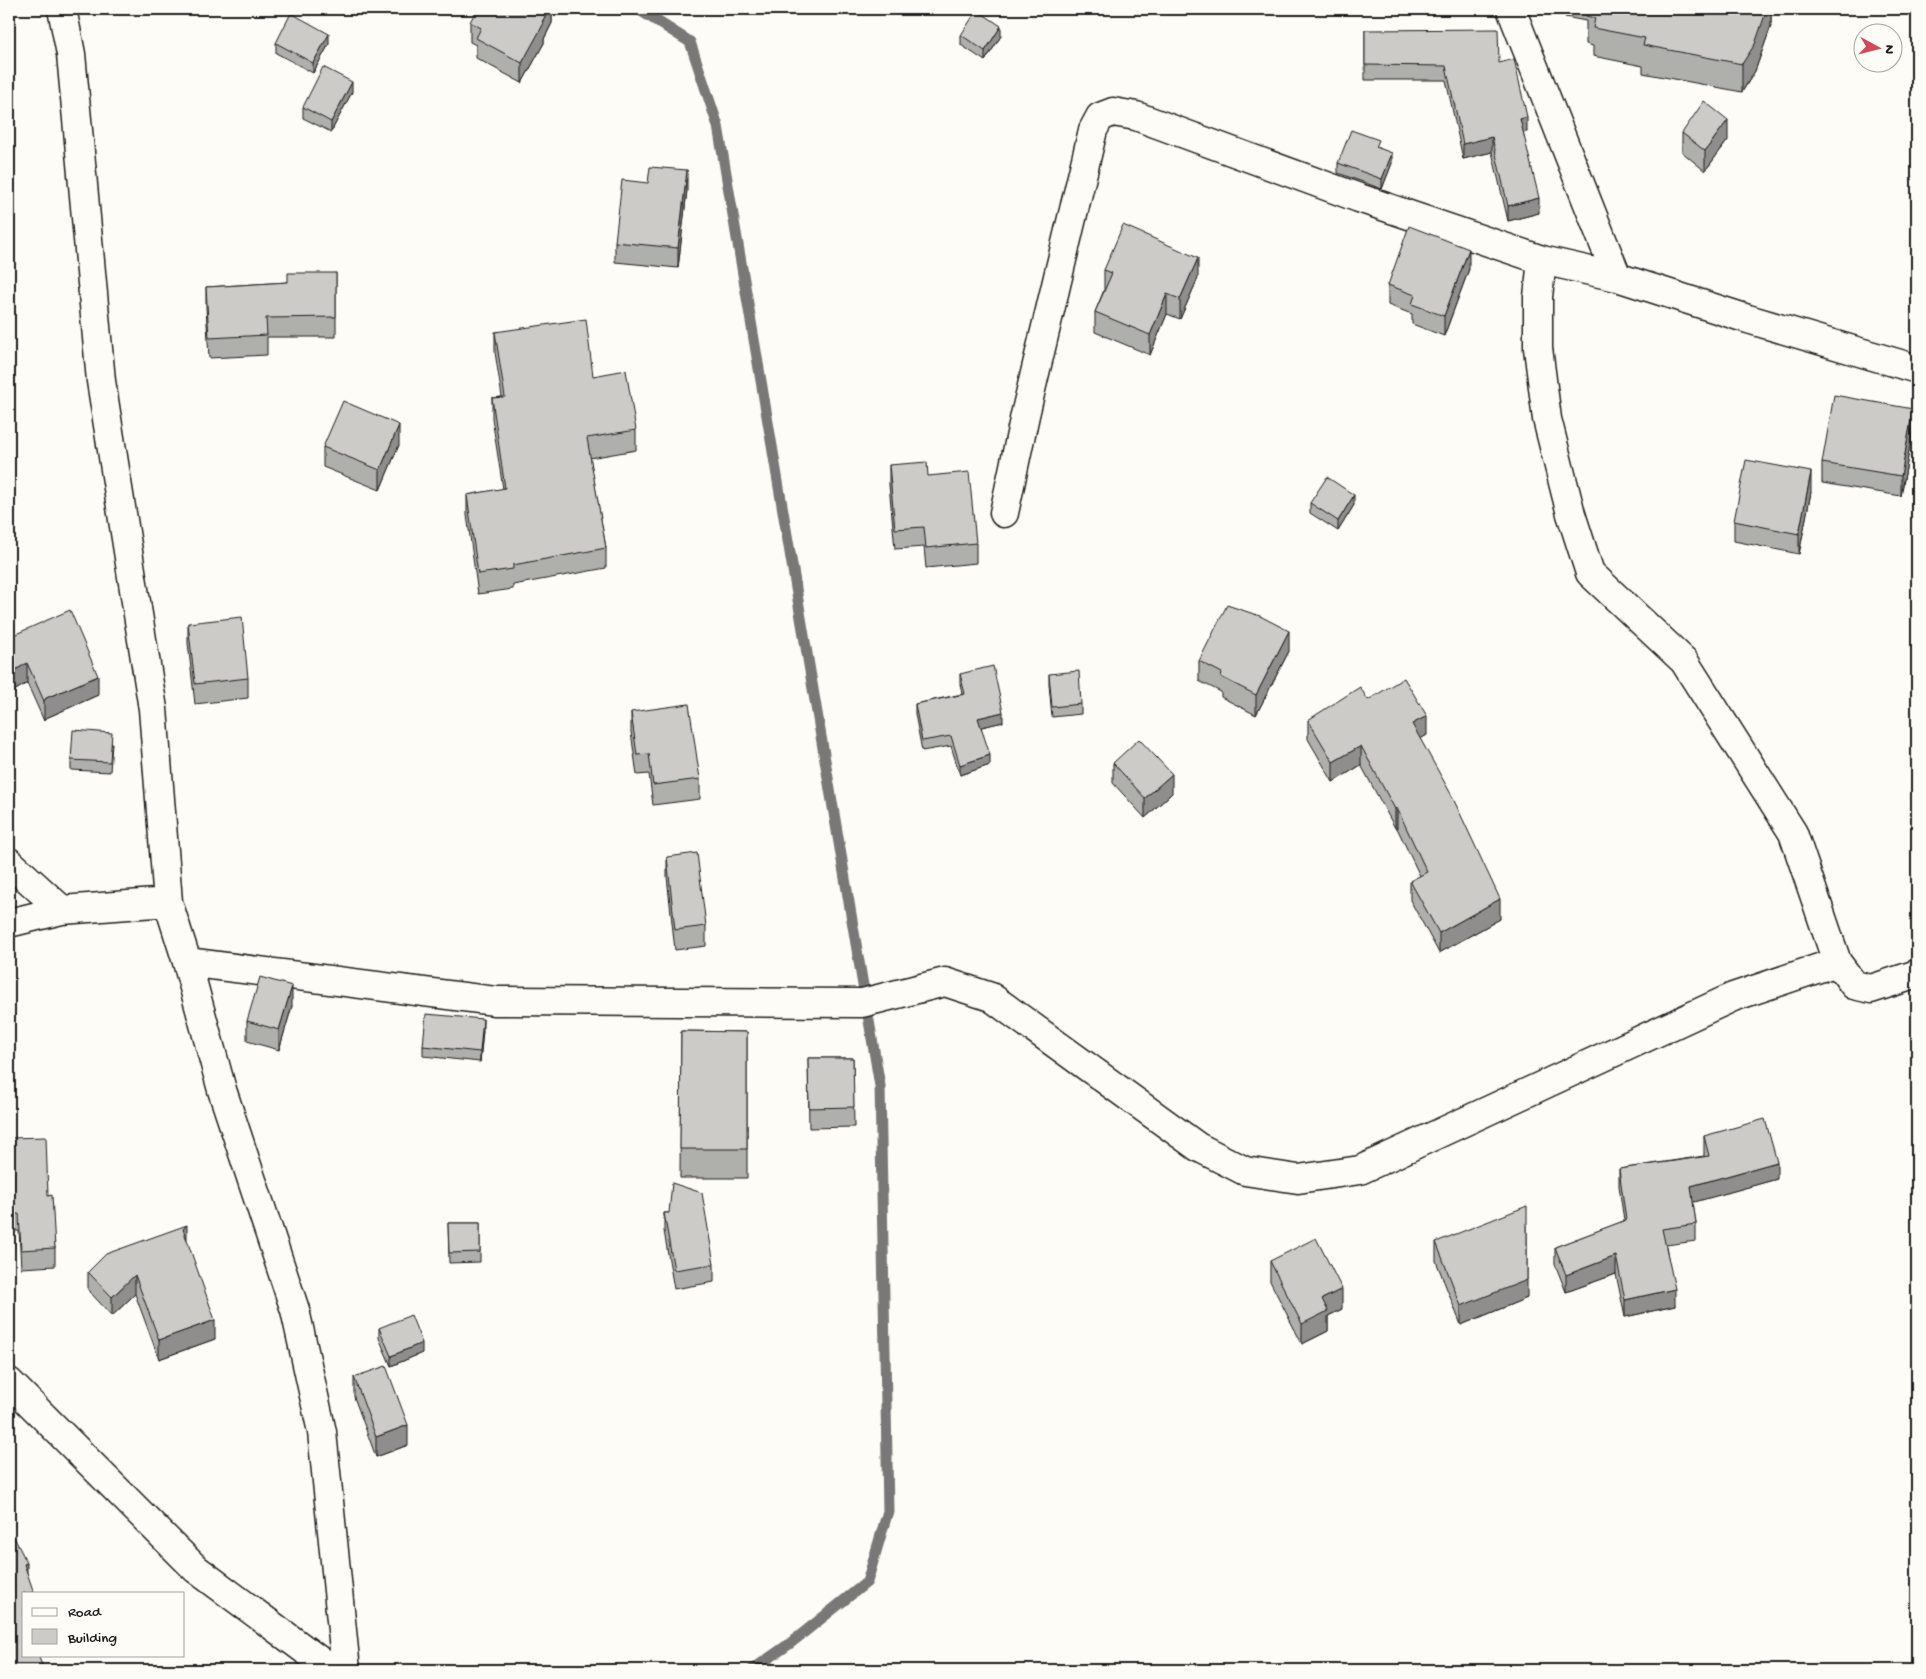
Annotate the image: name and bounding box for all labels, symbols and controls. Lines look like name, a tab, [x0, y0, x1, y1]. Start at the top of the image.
north arrow	[1854, 22, 1904, 72]
text: N	[1879, 44, 1897, 55]
legend	[22, 1592, 185, 1656]
text: Road	[68, 1604, 102, 1622]
text: Building	[67, 1630, 117, 1648]

